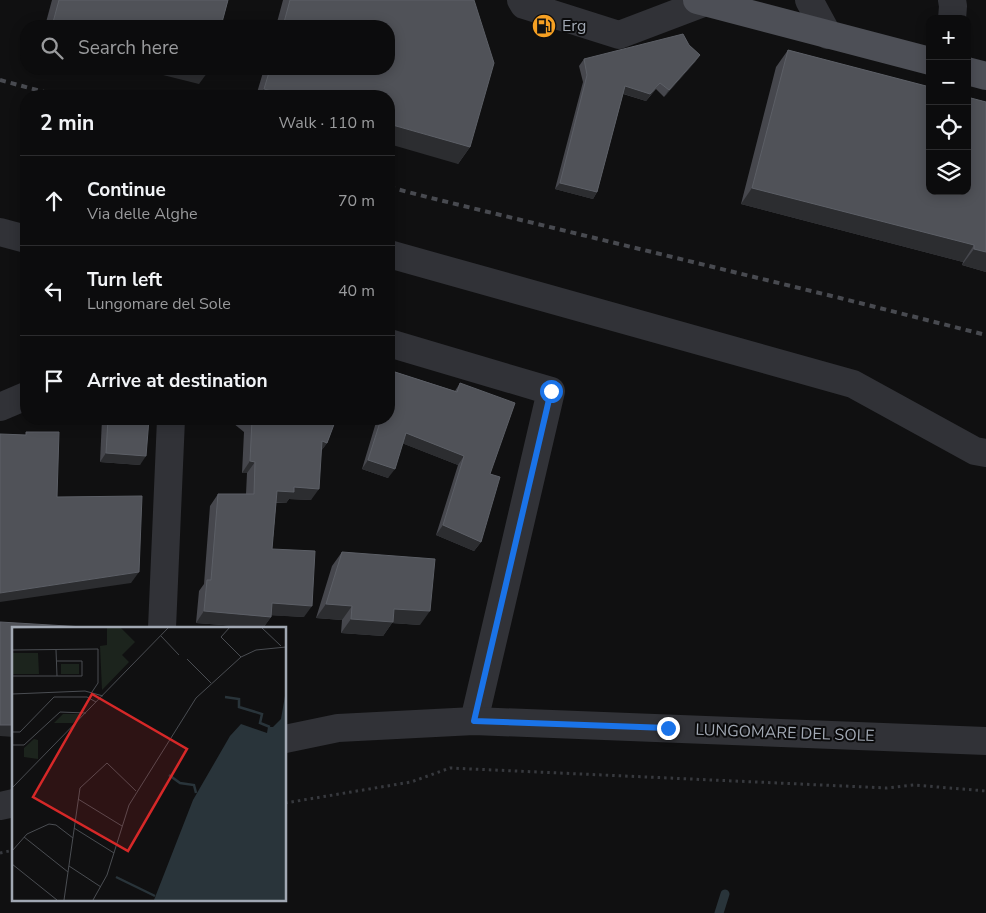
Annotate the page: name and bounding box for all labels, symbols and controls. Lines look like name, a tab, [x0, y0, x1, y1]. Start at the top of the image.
fuel station icon: Erg	[531, 13, 557, 39]
place label: Erg	[562, 15, 586, 37]
map controls	[926, 15, 971, 195]
button: +	[926, 15, 971, 60]
search box	[20, 20, 395, 75]
icon: search	[38, 34, 66, 62]
text: Search here	[78, 35, 179, 61]
button: −	[926, 60, 971, 105]
button: locate	[926, 105, 971, 150]
text: 2 min	[40, 109, 94, 137]
text: Walk · 110 m	[279, 112, 375, 134]
button: layers	[926, 150, 971, 195]
text: Continue	[87, 177, 166, 203]
icon: ahead	[40, 187, 68, 215]
text: 70 m	[338, 190, 375, 212]
text: Via delle Alghe	[87, 203, 197, 225]
text: Turn left	[87, 267, 162, 293]
icon: left	[40, 277, 68, 305]
text: 40 m	[338, 280, 375, 302]
text: Lungomare del Sole	[87, 293, 231, 315]
icon: arrive	[40, 367, 68, 395]
text: Arrive at destination	[87, 368, 268, 394]
route start	[540, 380, 563, 403]
inset map	[12, 627, 286, 900]
route end	[657, 717, 680, 740]
street label: LUNGOMARE DEL SOLE	[695, 719, 875, 747]

